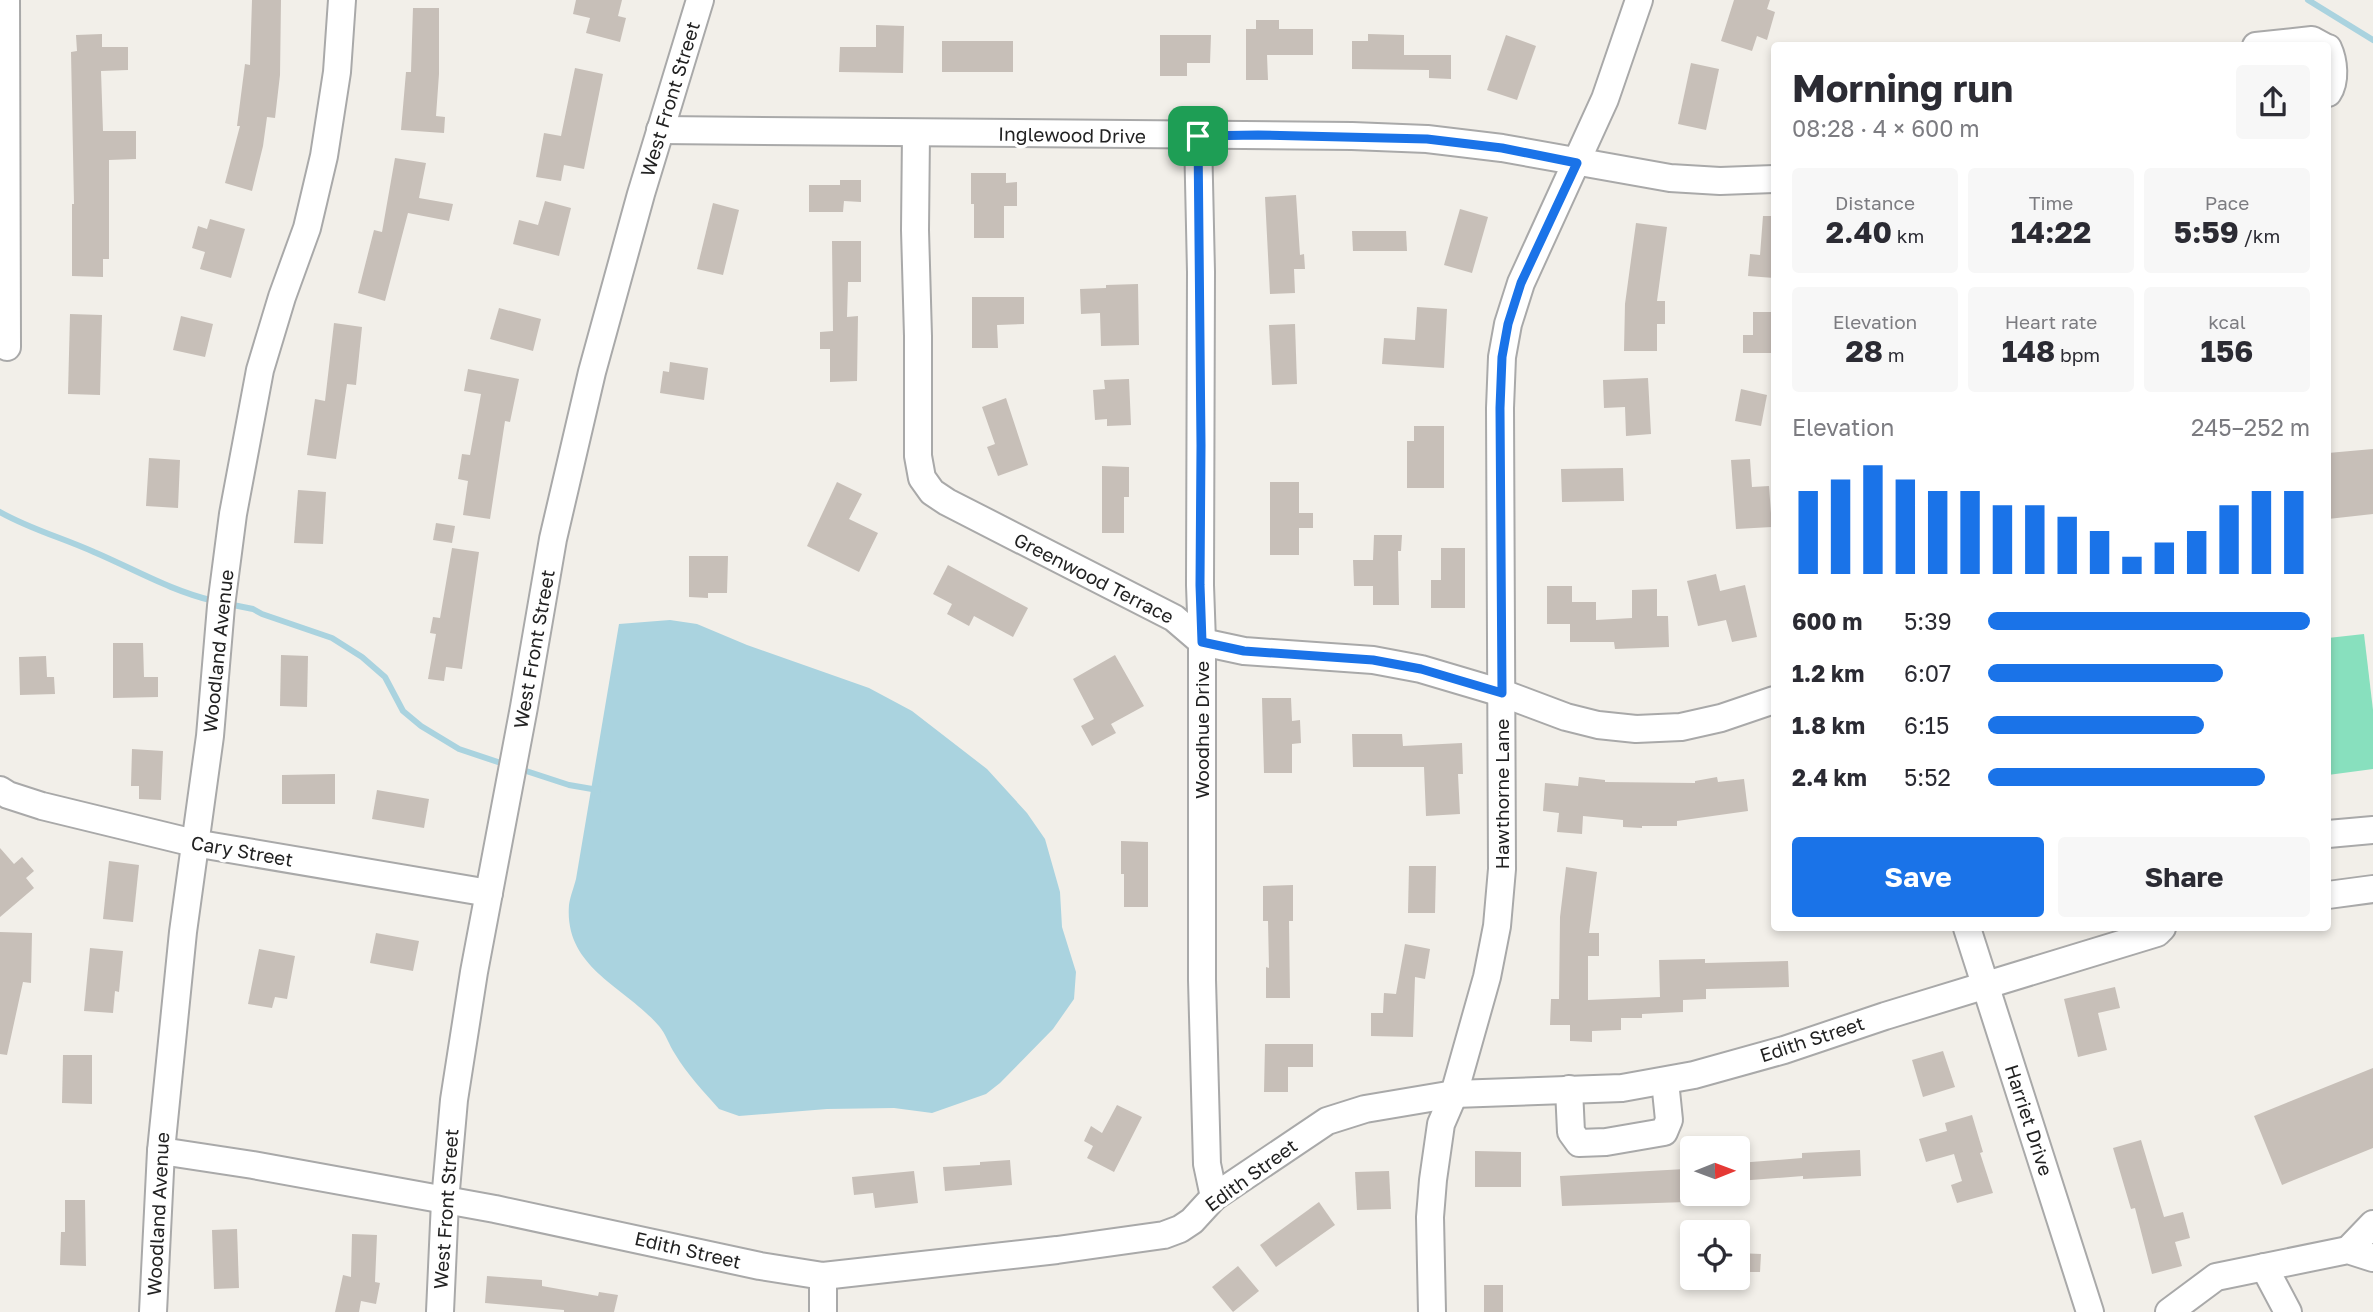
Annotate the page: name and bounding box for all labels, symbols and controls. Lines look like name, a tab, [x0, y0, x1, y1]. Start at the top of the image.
street label: West Front Street	[635, 19, 704, 179]
text: Morning run	[1792, 65, 2013, 110]
button: share	[2236, 65, 2310, 139]
pin	[1168, 106, 1228, 166]
text: 08:28 · 4 × 600 m	[1792, 114, 1980, 142]
icon: arrive	[1179, 117, 1217, 155]
street label: Inglewood Drive	[998, 122, 1146, 147]
text: Distance	[1835, 191, 1915, 214]
text: Time	[2029, 191, 2073, 214]
text: Pace	[2205, 191, 2249, 214]
text: 2.40	[1826, 214, 1892, 250]
text: 14:22	[2011, 214, 2091, 250]
text: 5:59	[2174, 214, 2239, 250]
text: km	[1892, 224, 1924, 247]
text: /km	[2239, 224, 2280, 247]
text: Elevation	[1833, 310, 1917, 333]
text: Heart rate	[2005, 310, 2097, 333]
text: kcal	[2208, 310, 2246, 333]
text: 28	[1845, 333, 1883, 369]
text: 148	[2002, 333, 2055, 369]
text: 156	[2201, 333, 2253, 369]
text: m	[1883, 343, 1905, 366]
text: bpm	[2055, 343, 2100, 366]
text: Elevation	[1792, 413, 1894, 441]
text: 245–252 m	[2191, 413, 2310, 441]
street label: Greenwood Terrace	[1010, 527, 1178, 628]
street label: Woodland Avenue	[197, 568, 238, 734]
street label: West Front Street	[508, 568, 559, 730]
text: 600 m	[1792, 607, 1862, 635]
text: 5:39	[1904, 607, 1952, 635]
text: 1.2 km	[1792, 659, 1864, 687]
text: 6:07	[1904, 659, 1951, 687]
street label: Woodhue Drive	[1190, 661, 1213, 799]
text: 1.8 km	[1792, 711, 1865, 739]
text: 6:15	[1904, 711, 1949, 739]
street label: Hawthorne Lane	[1490, 719, 1513, 869]
text: 2.4 km	[1792, 763, 1867, 791]
text: 5:52	[1904, 763, 1951, 791]
street label: Cary Street	[189, 830, 295, 871]
button: Save	[1792, 837, 2044, 917]
button: Share	[2058, 837, 2310, 917]
street label: Edith Street	[1757, 1011, 1867, 1066]
street label: Harriet Drive	[2001, 1061, 2058, 1178]
street label: West Front Street	[428, 1128, 463, 1290]
street label: Woodland Avenue	[142, 1131, 173, 1296]
street label: Edith Street	[1200, 1133, 1301, 1216]
north arrow	[1680, 1136, 1750, 1206]
map controls	[1680, 1136, 1750, 1290]
button: locate	[1680, 1220, 1750, 1290]
street label: Edith Street	[633, 1226, 744, 1273]

